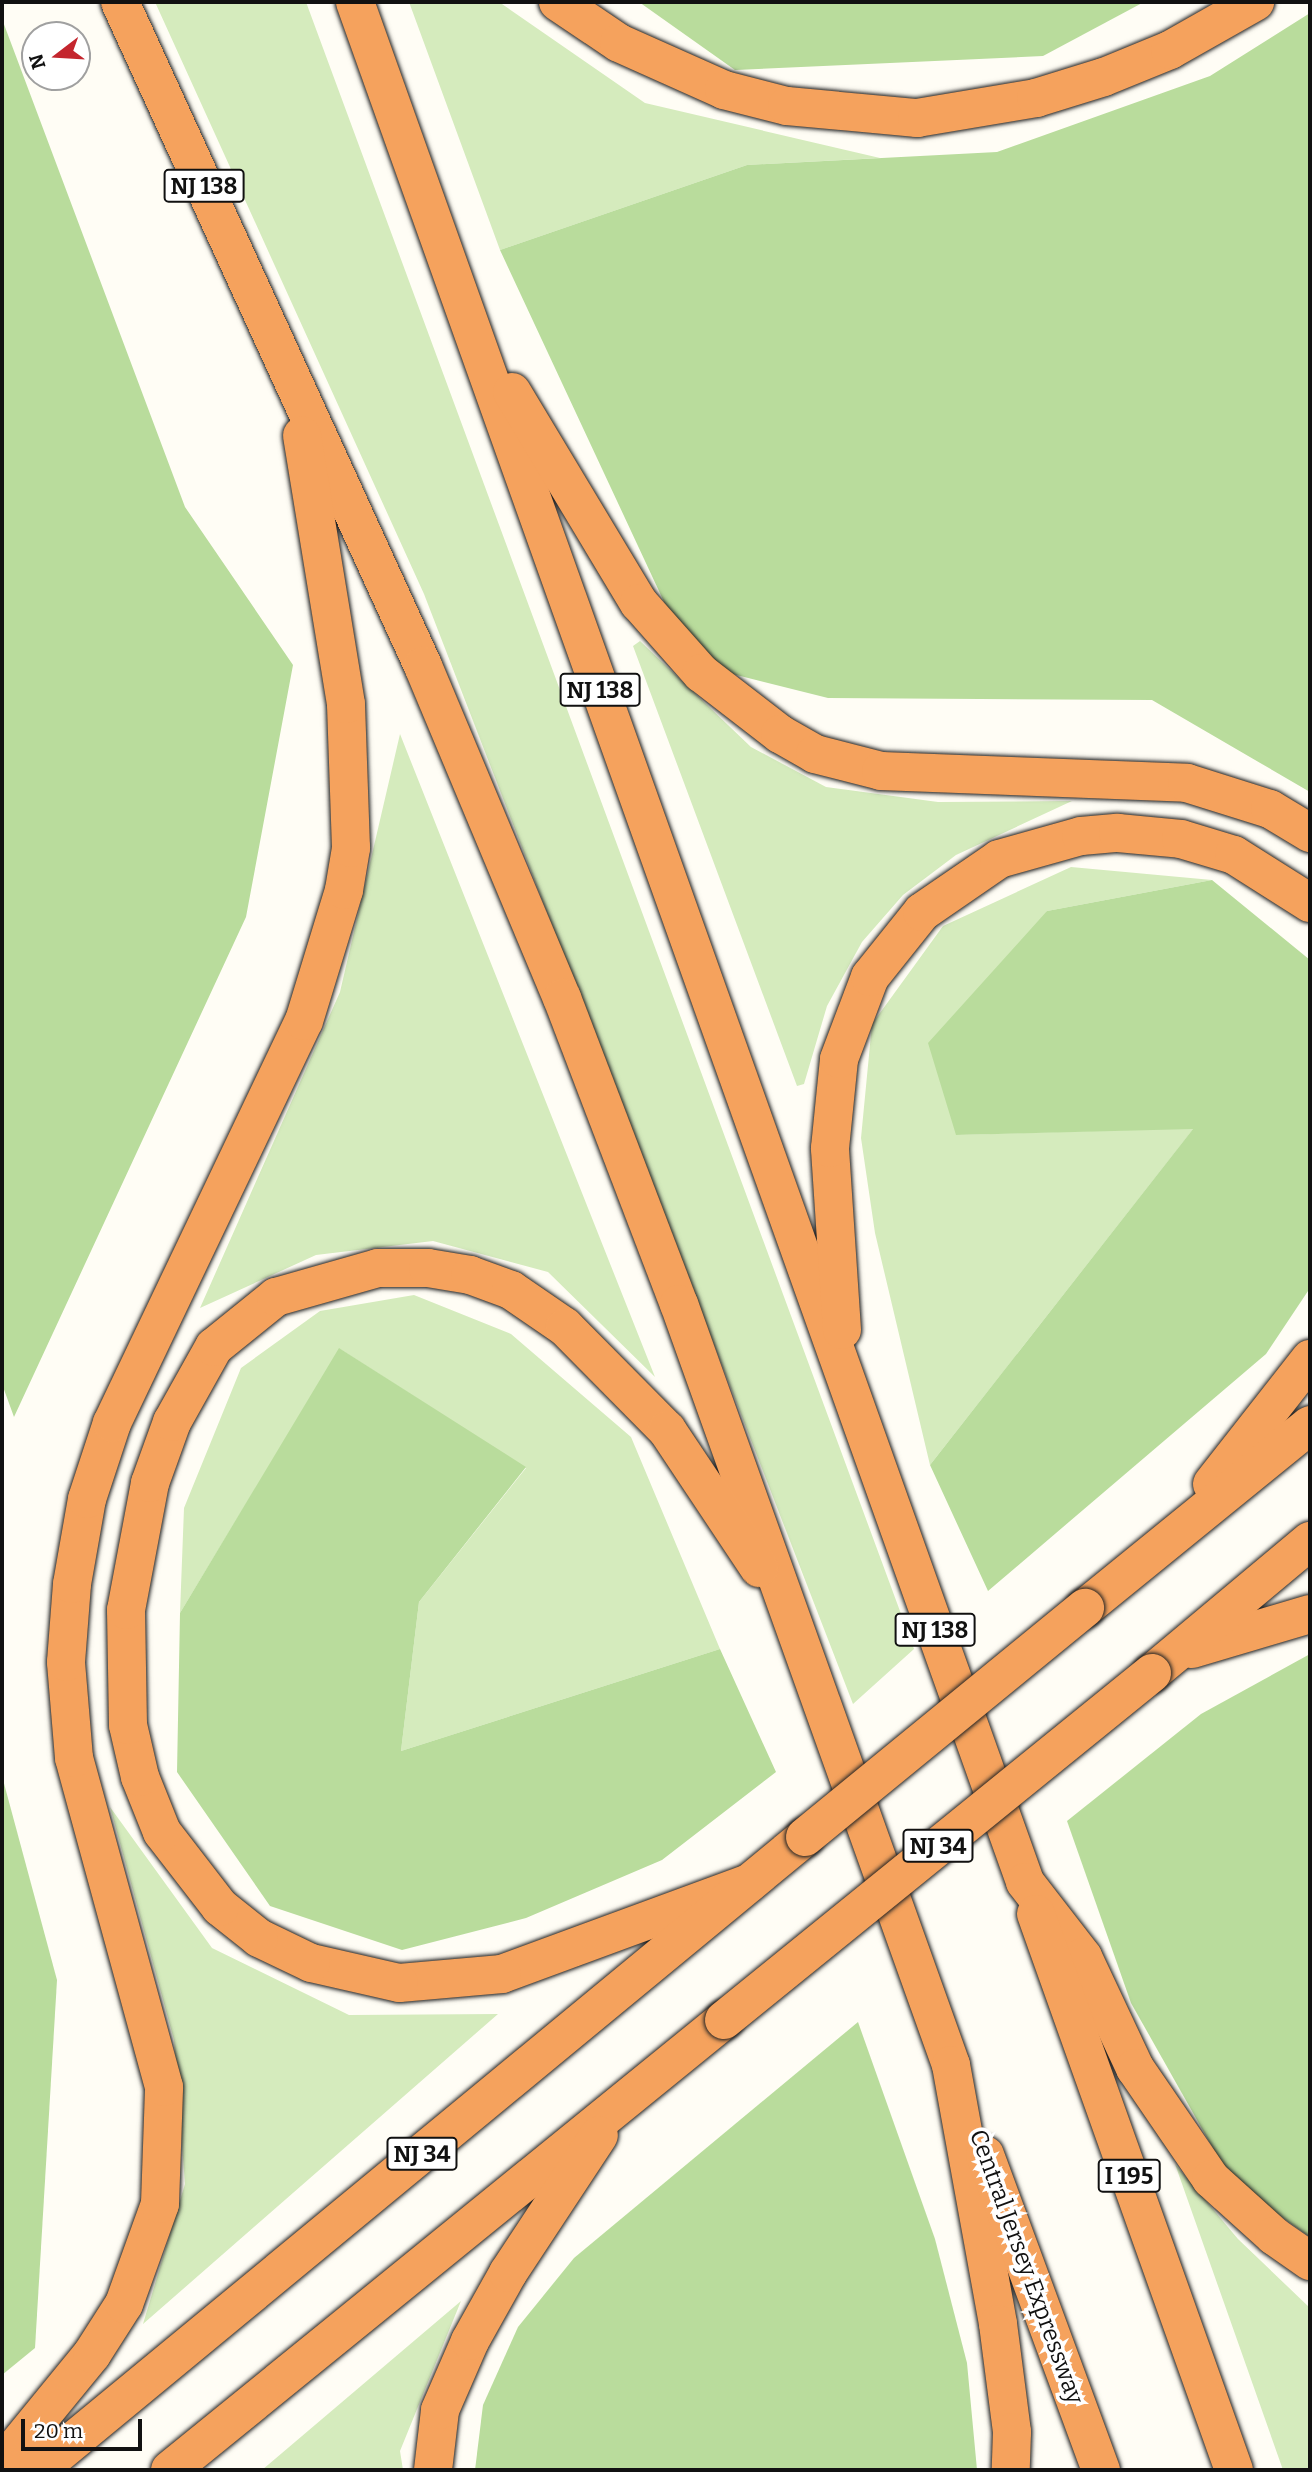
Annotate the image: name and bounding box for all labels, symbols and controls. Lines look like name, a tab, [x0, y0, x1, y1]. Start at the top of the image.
north arrow	[21, 21, 91, 91]
text: N	[24, 51, 50, 72]
road number: NJ 138	[162, 167, 246, 206]
road number: NJ 138	[558, 670, 642, 710]
road number: NJ 138	[893, 1610, 977, 1650]
road number: NJ 34	[901, 1826, 975, 1866]
street label: Central Jersey Expressway	[963, 2126, 1089, 2408]
road number: NJ 34	[385, 2134, 459, 2174]
road number: I 195	[1098, 2156, 1160, 2196]
scale bar	[24, 2406, 145, 2450]
text: 20 m	[34, 2418, 83, 2444]

